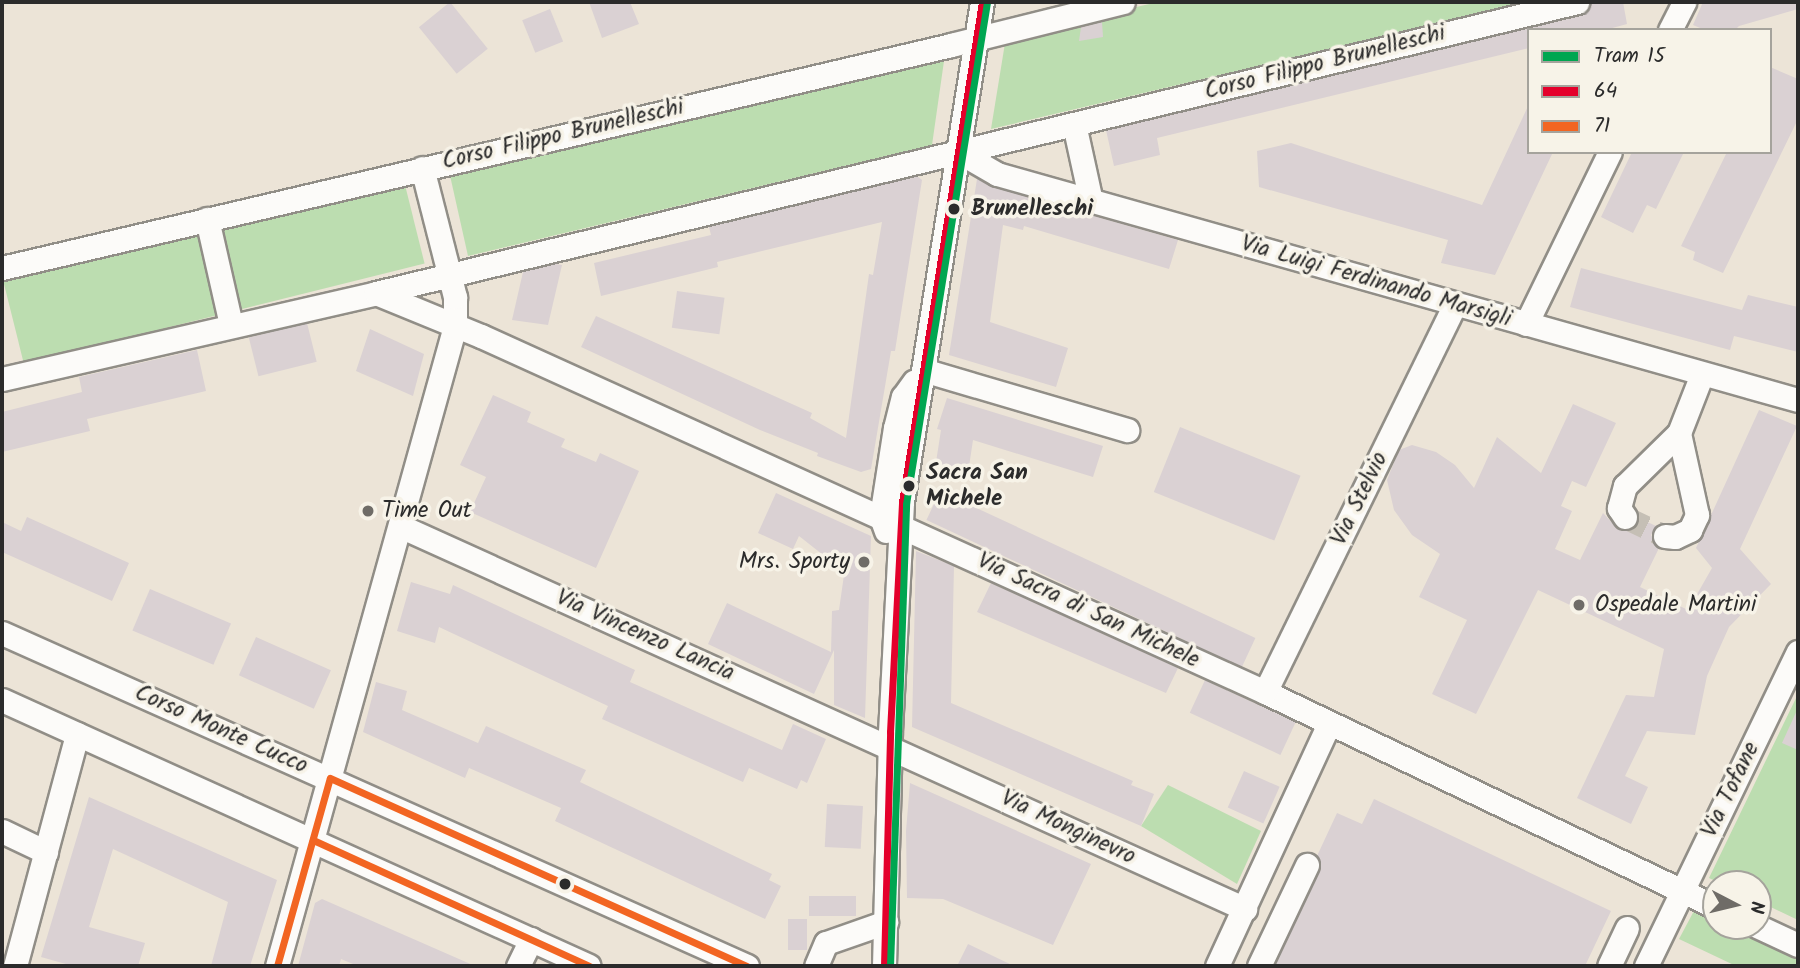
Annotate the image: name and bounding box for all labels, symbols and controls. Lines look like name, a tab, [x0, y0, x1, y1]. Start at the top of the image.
street label: Corso Filippo Brunelleschi	[1202, 20, 1448, 106]
legend	[1527, 28, 1772, 154]
text: Tram 15	[1594, 40, 1665, 73]
text: 64	[1594, 75, 1617, 108]
street label: Corso Filippo Brunelleschi	[440, 94, 686, 176]
text: 71	[1594, 110, 1610, 143]
place label: Brunelleschi	[971, 195, 1093, 223]
marker: Brunelleschi	[943, 198, 965, 220]
street label: Via Luigi Ferdinando Marsigli	[1238, 230, 1514, 334]
street label: Via Stelvio	[1326, 448, 1394, 550]
place label: Sacra San Michele	[926, 459, 1028, 513]
marker: Sacra San Michele	[898, 475, 920, 497]
place label: Time Out	[382, 497, 472, 525]
marker: Time Out	[360, 503, 376, 519]
street label: Via Sacra di San Michele	[973, 547, 1203, 675]
place label: Mrs. Sporty	[739, 548, 850, 576]
marker: Mrs. Sporty	[856, 554, 872, 570]
street label: Via Vincenzo Lancia	[552, 584, 738, 688]
place label: Ospedale Martini	[1595, 591, 1756, 619]
marker: Ospedale Martini	[1569, 595, 1589, 615]
street label: Corso Monte Cucco	[130, 680, 312, 780]
street label: Via Tofane	[1696, 738, 1766, 842]
street label: Via Monginevro	[996, 785, 1140, 871]
north arrow	[1702, 870, 1772, 940]
unlabelled marker	[558, 877, 572, 891]
text: N	[1740, 900, 1771, 915]

